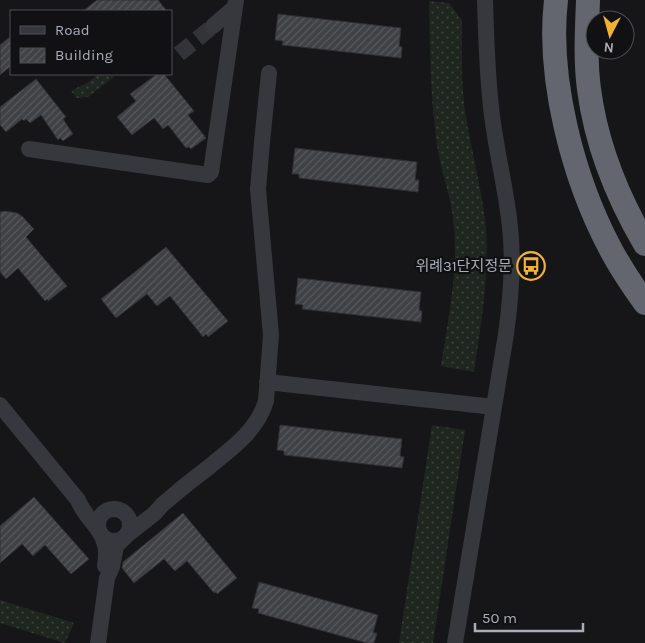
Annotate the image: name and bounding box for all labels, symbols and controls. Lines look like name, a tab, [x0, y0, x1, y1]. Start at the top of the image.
legend	[10, 10, 172, 75]
north arrow	[585, 10, 635, 60]
text: Road	[55, 21, 90, 39]
text: N	[603, 38, 615, 56]
text: Building	[55, 46, 113, 64]
bus stop icon: 위례31단지정문	[516, 251, 546, 281]
place label: 위례31단지정문	[415, 257, 512, 275]
scale bar	[475, 600, 582, 632]
text: 50 m	[482, 609, 517, 627]

